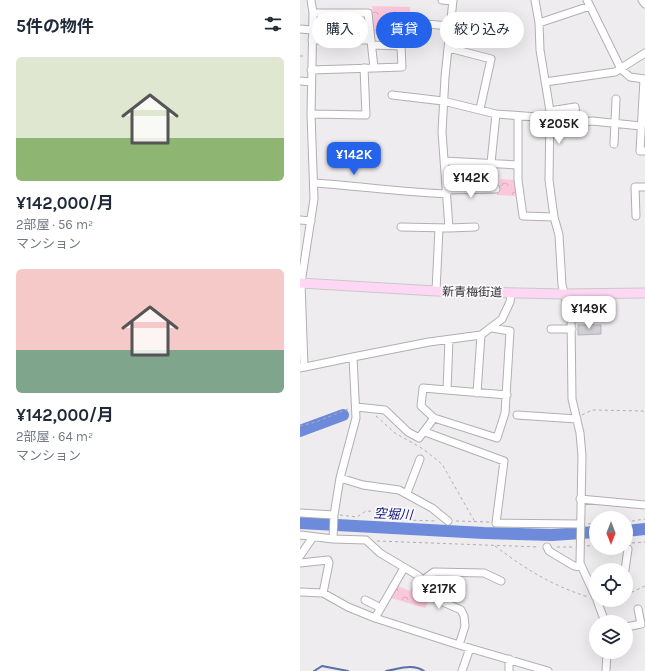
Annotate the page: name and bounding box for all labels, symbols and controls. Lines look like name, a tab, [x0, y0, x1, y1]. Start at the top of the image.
chip: 購入	[312, 12, 368, 48]
chip: 賃貸	[376, 12, 432, 48]
chip: 絞り込み	[440, 12, 524, 48]
icon: filters	[262, 13, 284, 35]
text: 5件の物件	[16, 16, 94, 36]
icon: home	[114, 83, 186, 155]
pin: ¥205K	[531, 111, 587, 145]
text: ¥205K	[539, 116, 579, 131]
pin: ¥142K	[326, 142, 382, 176]
text: ¥142K	[336, 147, 372, 162]
pin: ¥142K	[443, 165, 499, 199]
text: ¥142K	[453, 170, 489, 185]
text: ¥142,000/月	[16, 193, 114, 213]
text: 2部屋 · 56 m²	[16, 217, 93, 232]
text: マンション	[16, 236, 81, 251]
street label: 新青梅街道	[442, 284, 502, 300]
icon: home	[114, 295, 186, 367]
pin: ¥149K	[561, 296, 617, 330]
text: ¥149K	[571, 301, 607, 316]
text: ¥142,000/月	[16, 405, 114, 425]
text: 2部屋 · 64 m²	[16, 429, 93, 444]
text: マンション	[16, 448, 81, 463]
water label: 空堀川	[373, 505, 415, 523]
north arrow	[589, 511, 633, 555]
map controls	[589, 511, 633, 659]
button: locate	[589, 563, 633, 607]
pin: ¥217K	[411, 576, 467, 610]
text: ¥217K	[421, 581, 457, 596]
button: layers	[589, 615, 633, 659]

